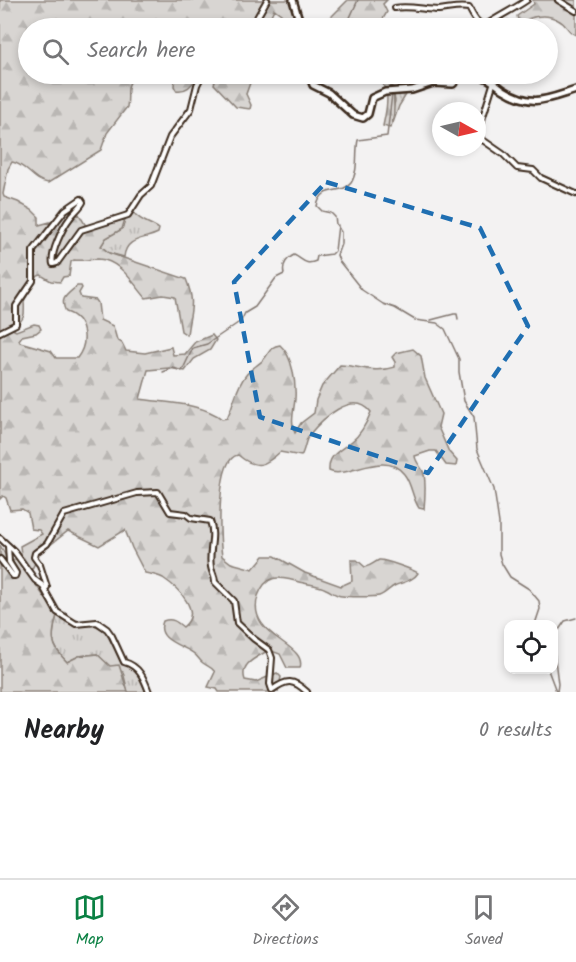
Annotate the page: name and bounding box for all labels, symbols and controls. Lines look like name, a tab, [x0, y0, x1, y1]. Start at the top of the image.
search box	[18, 18, 558, 84]
text: Search here	[87, 34, 195, 69]
icon: search	[39, 35, 72, 68]
north arrow	[432, 102, 486, 156]
map controls	[504, 620, 558, 674]
button: locate	[504, 620, 558, 674]
text: Nearby	[24, 710, 104, 752]
text: 0 results	[479, 715, 552, 747]
tab: Map	[73, 891, 106, 952]
tab: Directions	[252, 891, 319, 952]
tab: Saved	[465, 891, 503, 952]

